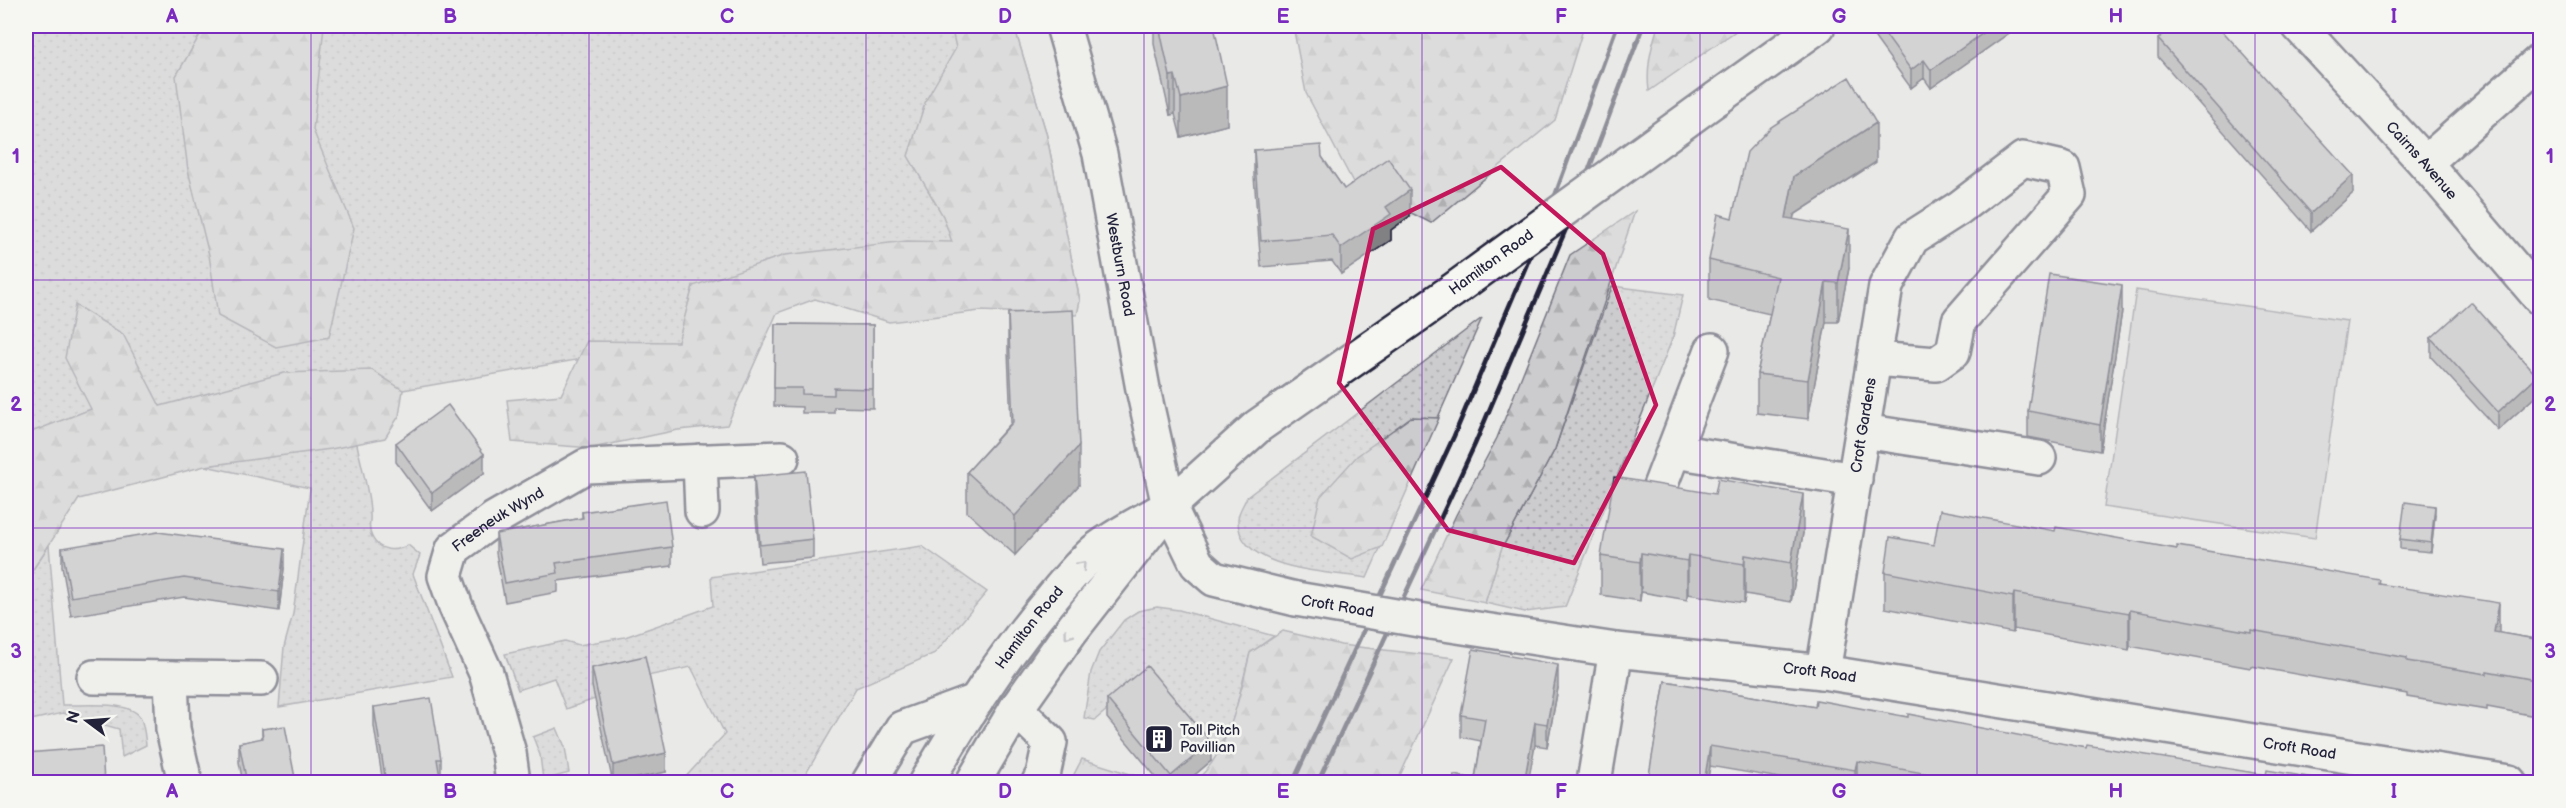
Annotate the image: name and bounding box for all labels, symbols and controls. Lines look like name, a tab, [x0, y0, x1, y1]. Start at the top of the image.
text: A	[165, 5, 179, 29]
text: B	[443, 5, 457, 29]
text: C	[720, 5, 734, 29]
text: D	[998, 5, 1012, 29]
text: E	[1277, 5, 1290, 29]
text: F	[1555, 5, 1567, 29]
text: G	[1832, 5, 1847, 29]
text: H	[2109, 5, 2123, 29]
text: I	[2391, 5, 2397, 29]
street label: Cairns Avenue	[2382, 118, 2461, 204]
text: 1	[12, 145, 20, 169]
text: 1	[2546, 145, 2554, 169]
street label: Westburn Road	[1101, 212, 1139, 318]
street label: Hamilton Road	[1445, 225, 1537, 300]
street label: Croft Gardens	[1847, 376, 1881, 474]
text: 2	[10, 393, 22, 417]
text: 2	[2544, 393, 2556, 417]
street label: Freeneuk Wynd	[449, 483, 548, 556]
one-way arrow	[1075, 561, 1086, 571]
street label: Hamilton Road	[991, 582, 1068, 673]
street label: Croft Road	[1299, 591, 1375, 622]
one-way arrow	[1064, 628, 1075, 639]
text: 3	[10, 640, 22, 664]
text: 3	[2544, 640, 2556, 664]
street label: Croft Road	[1782, 659, 1858, 687]
north arrow	[57, 691, 117, 751]
text: N	[63, 709, 85, 726]
place label: Toll Pitch Pavillian	[1180, 721, 1240, 757]
building icon: Toll Pitch Pavillian	[1143, 723, 1175, 755]
street label: Croft Road	[2262, 734, 2338, 764]
text: A	[165, 780, 179, 804]
text: B	[443, 780, 457, 804]
text: C	[720, 780, 734, 804]
text: D	[998, 780, 1012, 804]
text: E	[1277, 780, 1290, 804]
text: F	[1555, 780, 1567, 804]
text: G	[1832, 780, 1847, 804]
text: H	[2109, 780, 2123, 804]
text: I	[2391, 780, 2397, 804]

